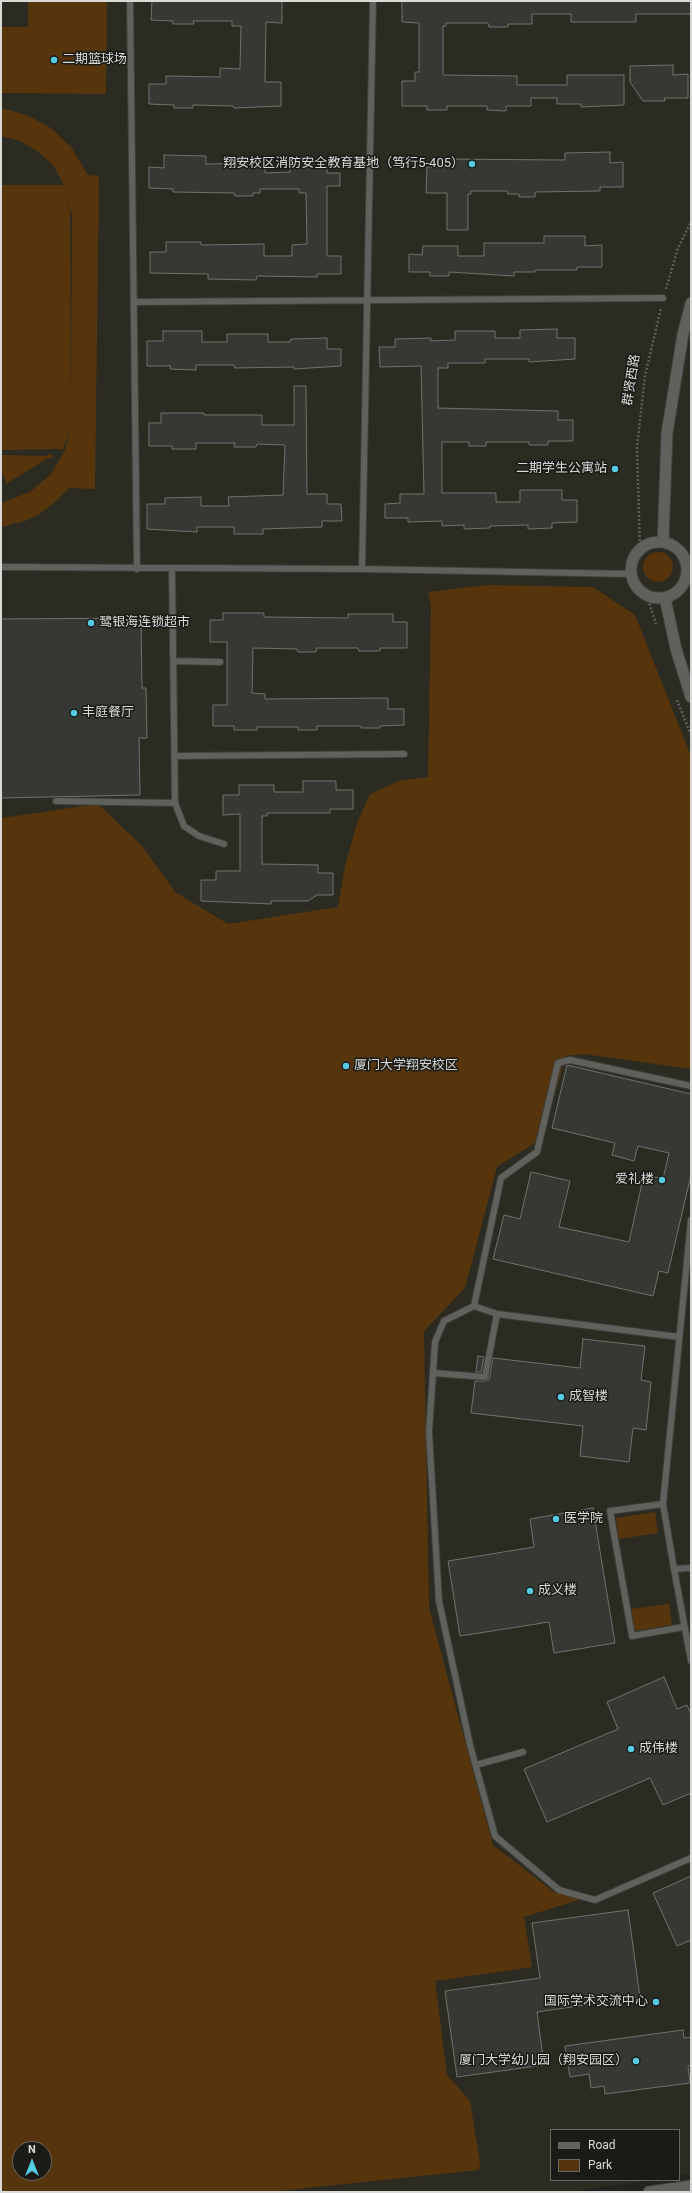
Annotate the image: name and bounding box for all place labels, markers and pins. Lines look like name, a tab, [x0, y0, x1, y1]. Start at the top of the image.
place label: 二期篮球场	[62, 52, 127, 68]
marker: 二期篮球场	[49, 55, 59, 65]
place label: 翔安校区消防安全教育基地（笃行5-405）	[223, 156, 464, 172]
marker: 翔安校区消防安全教育基地（笃行5-405）	[467, 159, 477, 169]
place label: 二期学生公寓站	[516, 461, 607, 477]
marker: 二期学生公寓站	[610, 464, 620, 474]
place label: 鹭银海连锁超市	[99, 615, 190, 631]
marker: 鹭银海连锁超市	[86, 618, 96, 628]
place label: 丰庭餐厅	[82, 705, 134, 721]
marker: 丰庭餐厅	[69, 708, 79, 718]
place label: 厦门大学翔安校区	[354, 1058, 458, 1074]
marker: 厦门大学翔安校区	[341, 1061, 351, 1071]
place label: 爱礼楼	[615, 1172, 654, 1188]
marker: 爱礼楼	[657, 1175, 667, 1185]
place label: 成智楼	[569, 1389, 608, 1405]
marker: 成智楼	[556, 1392, 566, 1402]
place label: 医学院	[564, 1511, 603, 1527]
marker: 医学院	[551, 1514, 561, 1524]
place label: 成义楼	[538, 1583, 577, 1599]
marker: 成义楼	[525, 1586, 535, 1596]
place label: 成伟楼	[639, 1741, 678, 1757]
marker: 成伟楼	[626, 1744, 636, 1754]
place label: 国际学术交流中心	[544, 1994, 648, 2010]
marker: 国际学术交流中心	[651, 1997, 661, 2007]
place label: 厦门大学幼儿园（翔安园区）	[459, 2053, 628, 2069]
marker: 厦门大学幼儿园（翔安园区）	[631, 2056, 641, 2066]

